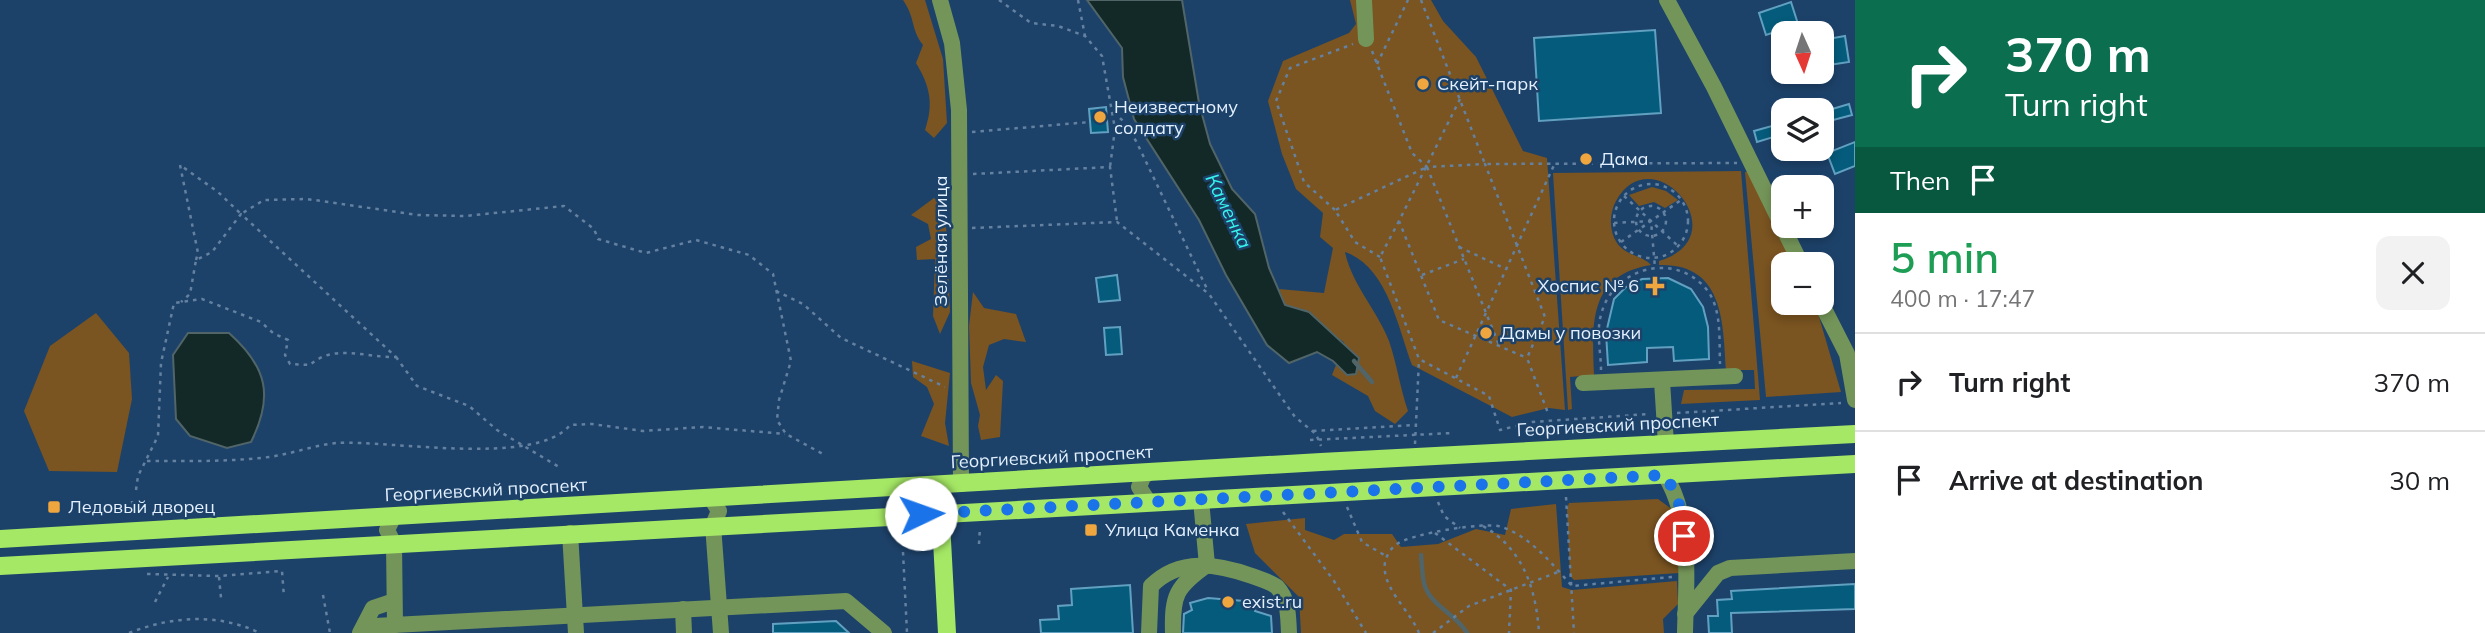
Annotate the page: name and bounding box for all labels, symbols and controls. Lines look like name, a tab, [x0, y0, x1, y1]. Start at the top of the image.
north arrow	[1771, 21, 1834, 84]
map controls	[1771, 21, 1834, 315]
text: 370 m	[2005, 23, 2151, 84]
icon: right	[1890, 28, 1981, 119]
place label: Скейт-парк	[1437, 72, 1538, 95]
marker: Скейт-парк	[1415, 76, 1431, 92]
text: Turn right	[2005, 84, 2148, 124]
place label: Неизвестному солдату	[1114, 95, 1238, 139]
button: layers	[1771, 98, 1834, 161]
marker: Неизвестному солдату	[1092, 109, 1108, 125]
place label: Дама	[1600, 147, 1649, 170]
marker: Дама	[1578, 151, 1594, 167]
icon: arrive	[1964, 161, 2002, 199]
text: Then	[1890, 164, 1950, 197]
water label: Каменка	[1201, 170, 1257, 252]
street label: Зелёная улица	[929, 175, 952, 307]
button: +	[1771, 175, 1834, 238]
text: 5 min	[1890, 231, 1999, 284]
button: close	[2376, 236, 2450, 310]
button: −	[1771, 252, 1834, 315]
place label: Хоспис № 6	[1538, 274, 1639, 297]
marker: Хоспис № 6	[1645, 276, 1665, 296]
text: 400 m · 17:47	[1890, 284, 2035, 313]
place label: Дамы у повозки	[1500, 321, 1641, 344]
marker: Дамы у повозки	[1478, 325, 1494, 341]
icon: right	[1890, 363, 1928, 401]
text: Turn right	[1949, 366, 2070, 399]
text: 370 m	[2374, 366, 2450, 399]
street label: Георгиевский проспект	[1516, 408, 1721, 441]
street label: Георгиевский проспект	[950, 440, 1155, 473]
icon: arrive	[1890, 461, 1928, 499]
text: Arrive at destination	[1949, 464, 2204, 497]
text: 30 m	[2389, 464, 2450, 497]
street label: Георгиевский проспект	[384, 473, 589, 506]
position arrow	[884, 477, 958, 551]
place label: Ледовый дворец	[68, 495, 215, 518]
marker: Ледовый дворец	[46, 499, 62, 515]
pin	[1654, 506, 1714, 566]
icon: arrive	[1665, 517, 1703, 555]
place label: Улица Каменка	[1104, 518, 1240, 541]
marker: Улица Каменка	[1083, 522, 1099, 538]
place label: exist.ru	[1242, 590, 1302, 613]
marker: exist.ru	[1220, 594, 1236, 610]

